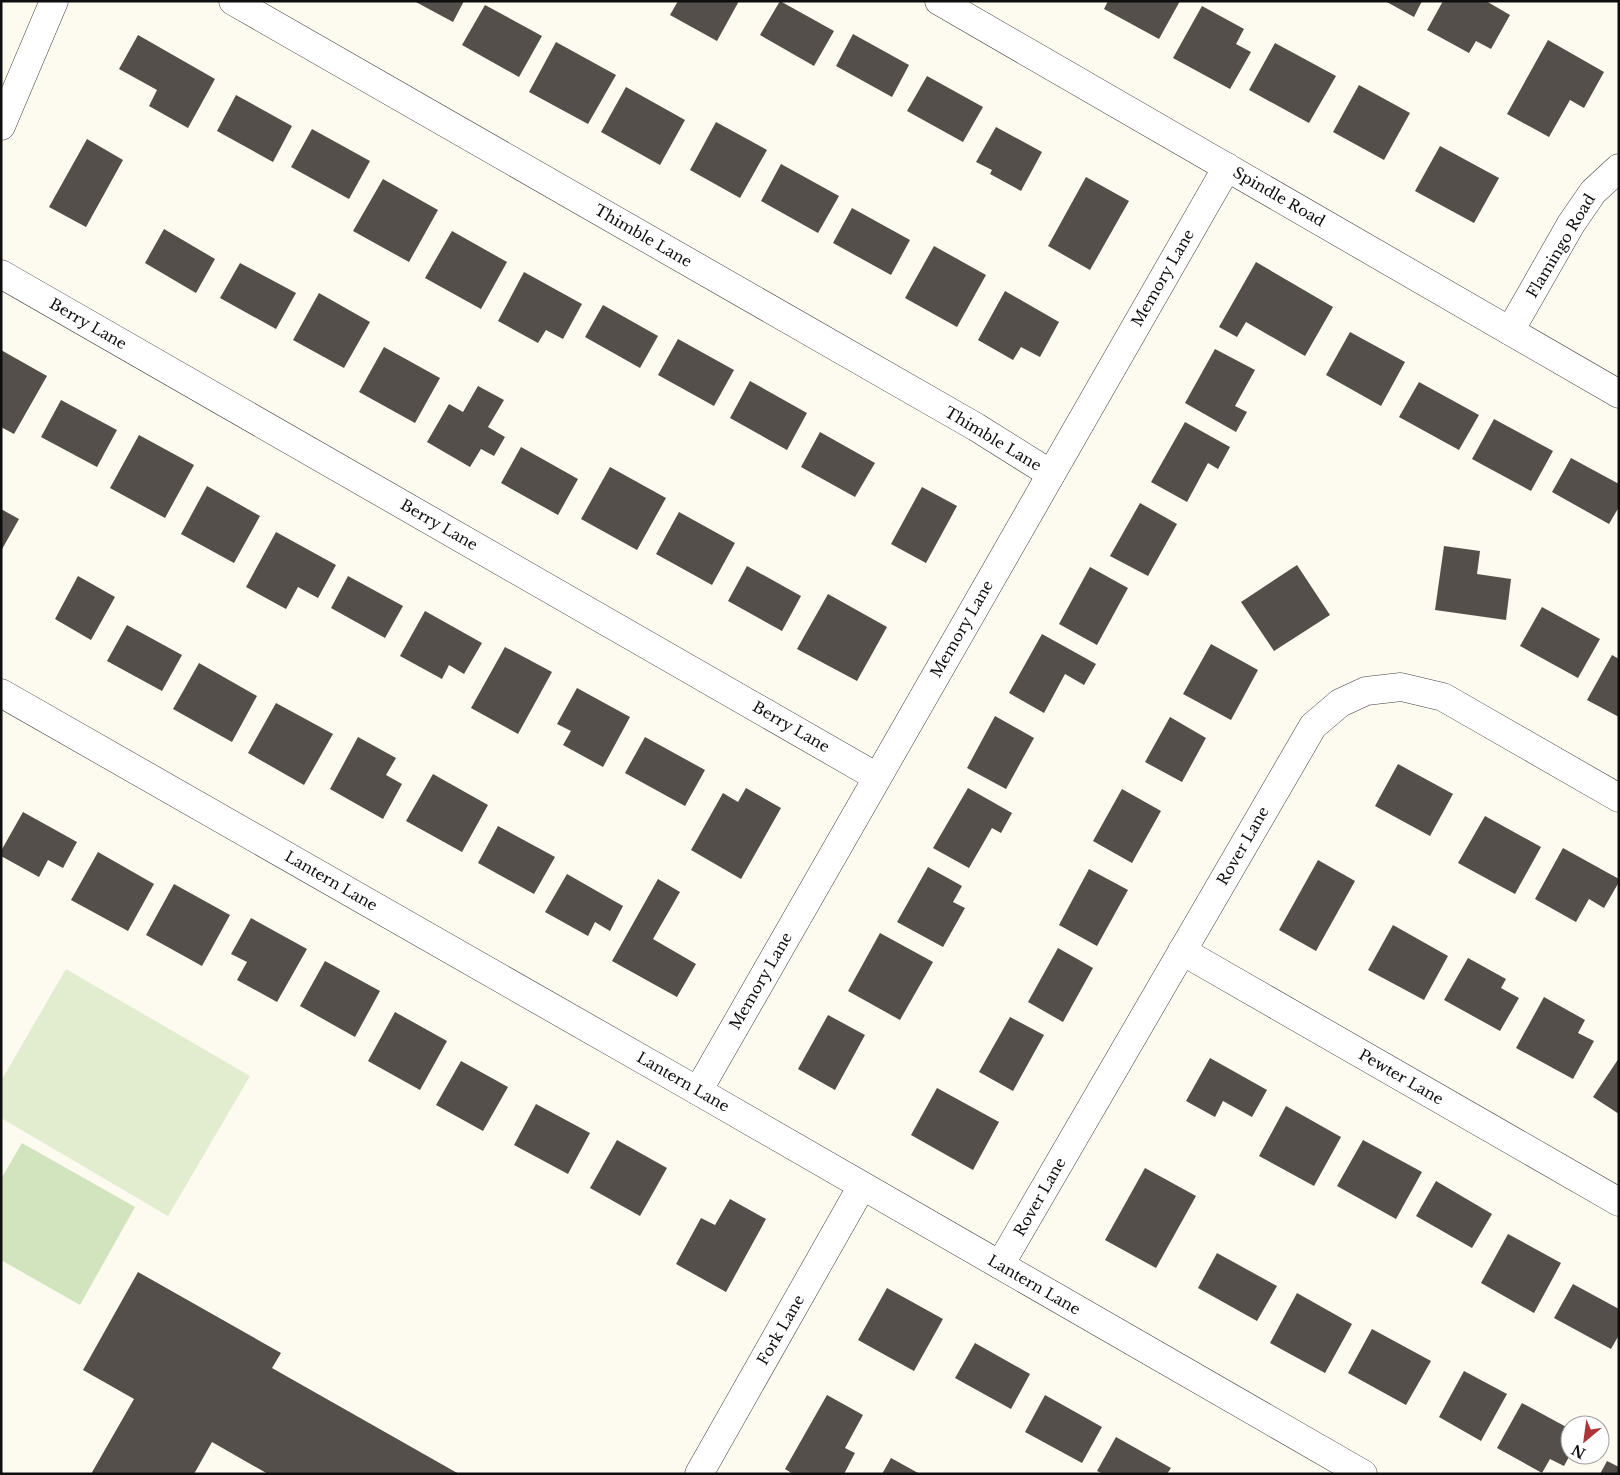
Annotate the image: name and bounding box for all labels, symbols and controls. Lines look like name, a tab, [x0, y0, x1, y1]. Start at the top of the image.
street label: Spindle Road	[1230, 163, 1329, 231]
street label: Flamingo Road	[1522, 190, 1599, 301]
street label: Thimble Lane	[591, 200, 695, 271]
street label: Memory Lane	[1127, 226, 1198, 330]
street label: Berry Lane	[46, 294, 130, 353]
street label: Thimble Lane	[942, 402, 1045, 475]
street label: Berry Lane	[397, 495, 481, 554]
street label: Memory Lane	[926, 577, 997, 681]
street label: Berry Lane	[749, 697, 833, 756]
street label: Rover Lane	[1212, 803, 1273, 889]
street label: Lantern Lane	[282, 846, 381, 915]
street label: Memory Lane	[725, 929, 796, 1033]
street label: Pewter Lane	[1356, 1045, 1447, 1108]
street label: Lantern Lane	[634, 1047, 733, 1116]
street label: Rover Lane	[1009, 1154, 1070, 1240]
street label: Lantern Lane	[985, 1250, 1084, 1319]
street label: Fork Lane	[753, 1291, 808, 1368]
north arrow	[1560, 1415, 1610, 1465]
text: N	[1569, 1440, 1589, 1462]

